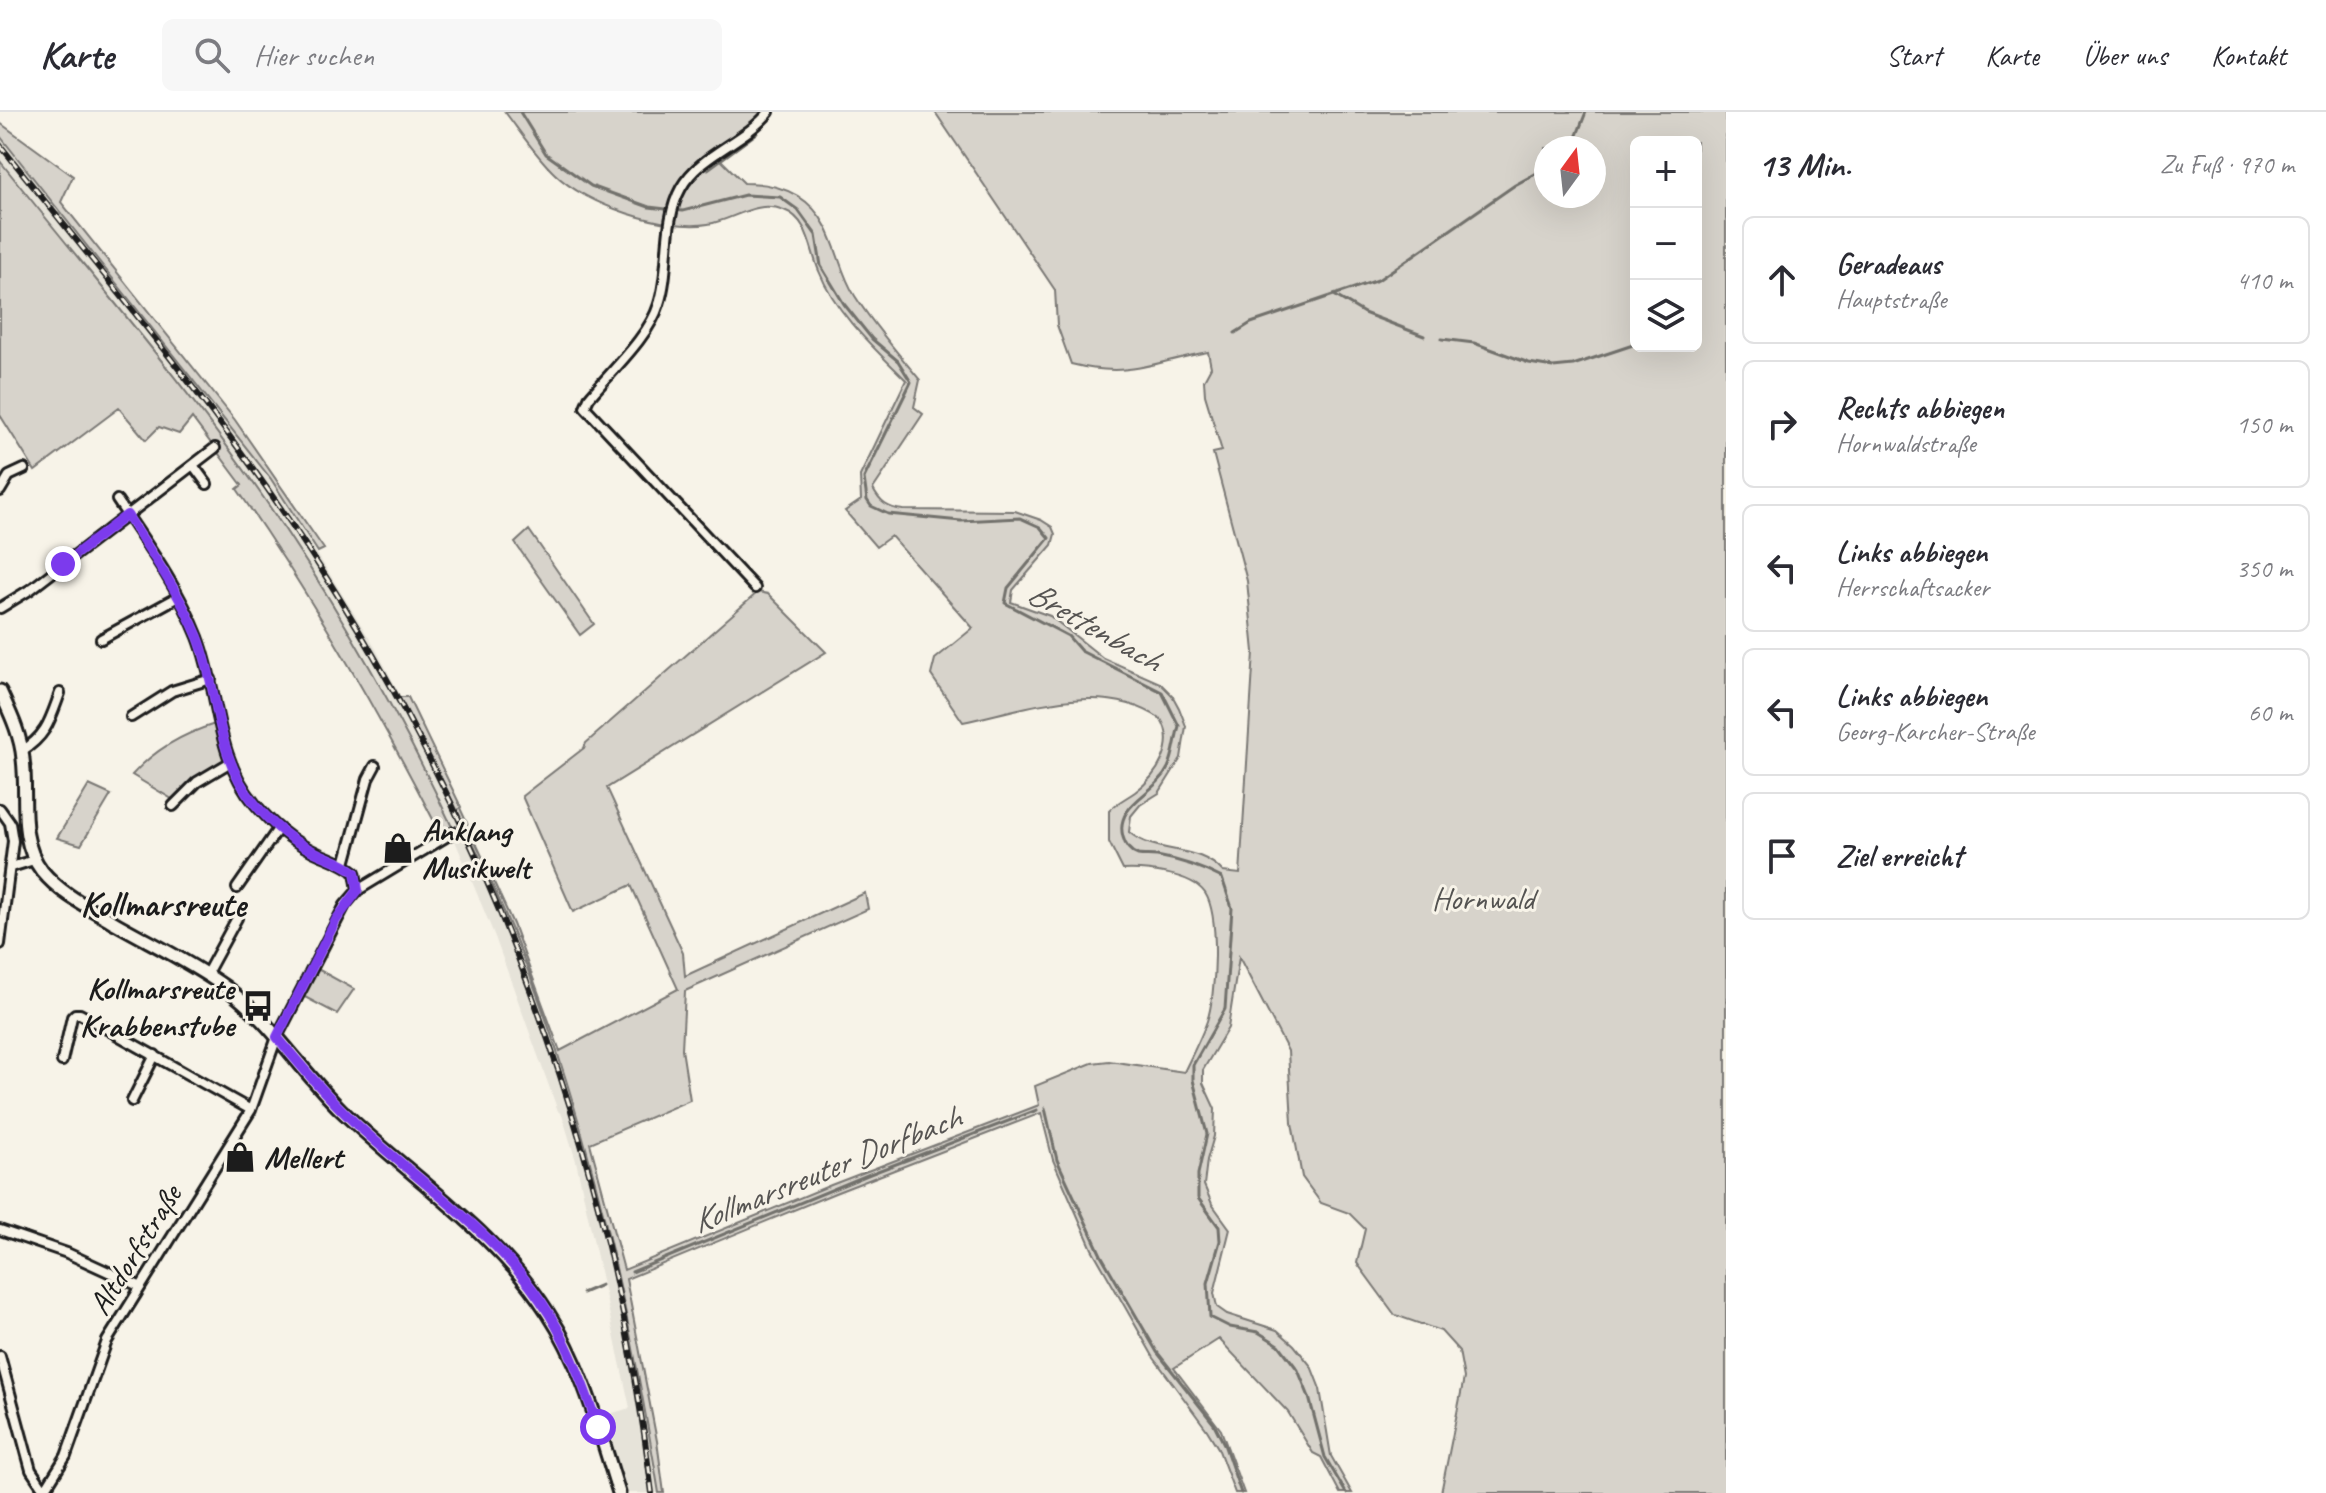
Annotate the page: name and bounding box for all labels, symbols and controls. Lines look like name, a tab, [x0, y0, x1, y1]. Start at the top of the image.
search box	[162, 19, 722, 91]
text: Karte	[40, 32, 114, 79]
icon: search	[190, 33, 234, 77]
text: Hier suchen	[254, 36, 374, 74]
text: Start	[1886, 38, 1941, 73]
text: Karte	[1985, 38, 2039, 73]
text: Über uns	[2083, 38, 2167, 73]
text: Kontakt	[2211, 38, 2286, 73]
north arrow	[1534, 136, 1606, 208]
map controls	[1630, 136, 1702, 352]
button: +	[1630, 136, 1702, 208]
text: 13 Min.	[1758, 143, 1851, 186]
text: Zu Fuß · 970 m	[2160, 148, 2294, 181]
button: −	[1630, 208, 1702, 280]
text: Geradeaus	[1836, 245, 1941, 283]
icon: ahead	[1760, 258, 1804, 302]
text: 410 m	[2236, 264, 2292, 297]
button: layers	[1630, 280, 1702, 352]
text: Hauptstraße	[1836, 283, 1946, 316]
text: Rechts abbiegen	[1836, 389, 2004, 427]
icon: right	[1760, 402, 1804, 446]
text: 150 m	[2236, 408, 2292, 441]
text: Hornwaldstraße	[1836, 427, 1976, 460]
text: Links abbiegen	[1836, 533, 1987, 571]
route end	[45, 546, 81, 582]
icon: left	[1760, 546, 1804, 590]
text: 350 m	[2236, 552, 2292, 585]
water label: Brettenbach	[1021, 571, 1171, 682]
text: Herrschaftsacker	[1836, 571, 1989, 604]
text: Links abbiegen	[1836, 677, 1987, 715]
icon: left	[1760, 690, 1804, 734]
text: 60 m	[2248, 696, 2292, 729]
text: Georg-Karcher-Straße	[1836, 715, 2034, 748]
place label: Anklang Musikwelt	[422, 810, 533, 888]
shop icon: Anklang Musikwelt	[381, 831, 415, 865]
icon: arrive	[1760, 834, 1804, 878]
text: Ziel erreicht	[1836, 837, 1962, 875]
park label: Hornwald	[1432, 878, 1540, 919]
district label: Kollmarsreute	[80, 881, 249, 927]
place label: Kollmarsreute Krabbenstube	[80, 968, 237, 1046]
bus stop icon: Kollmarsreute Krabbenstube	[241, 989, 275, 1023]
water label: Kollmarsreuter Dorfbach	[685, 1095, 969, 1242]
place label: Mellert	[264, 1137, 346, 1178]
shop icon: Mellert	[223, 1140, 257, 1174]
street label: Altdorfstraße	[79, 1175, 192, 1323]
route start	[580, 1409, 616, 1445]

